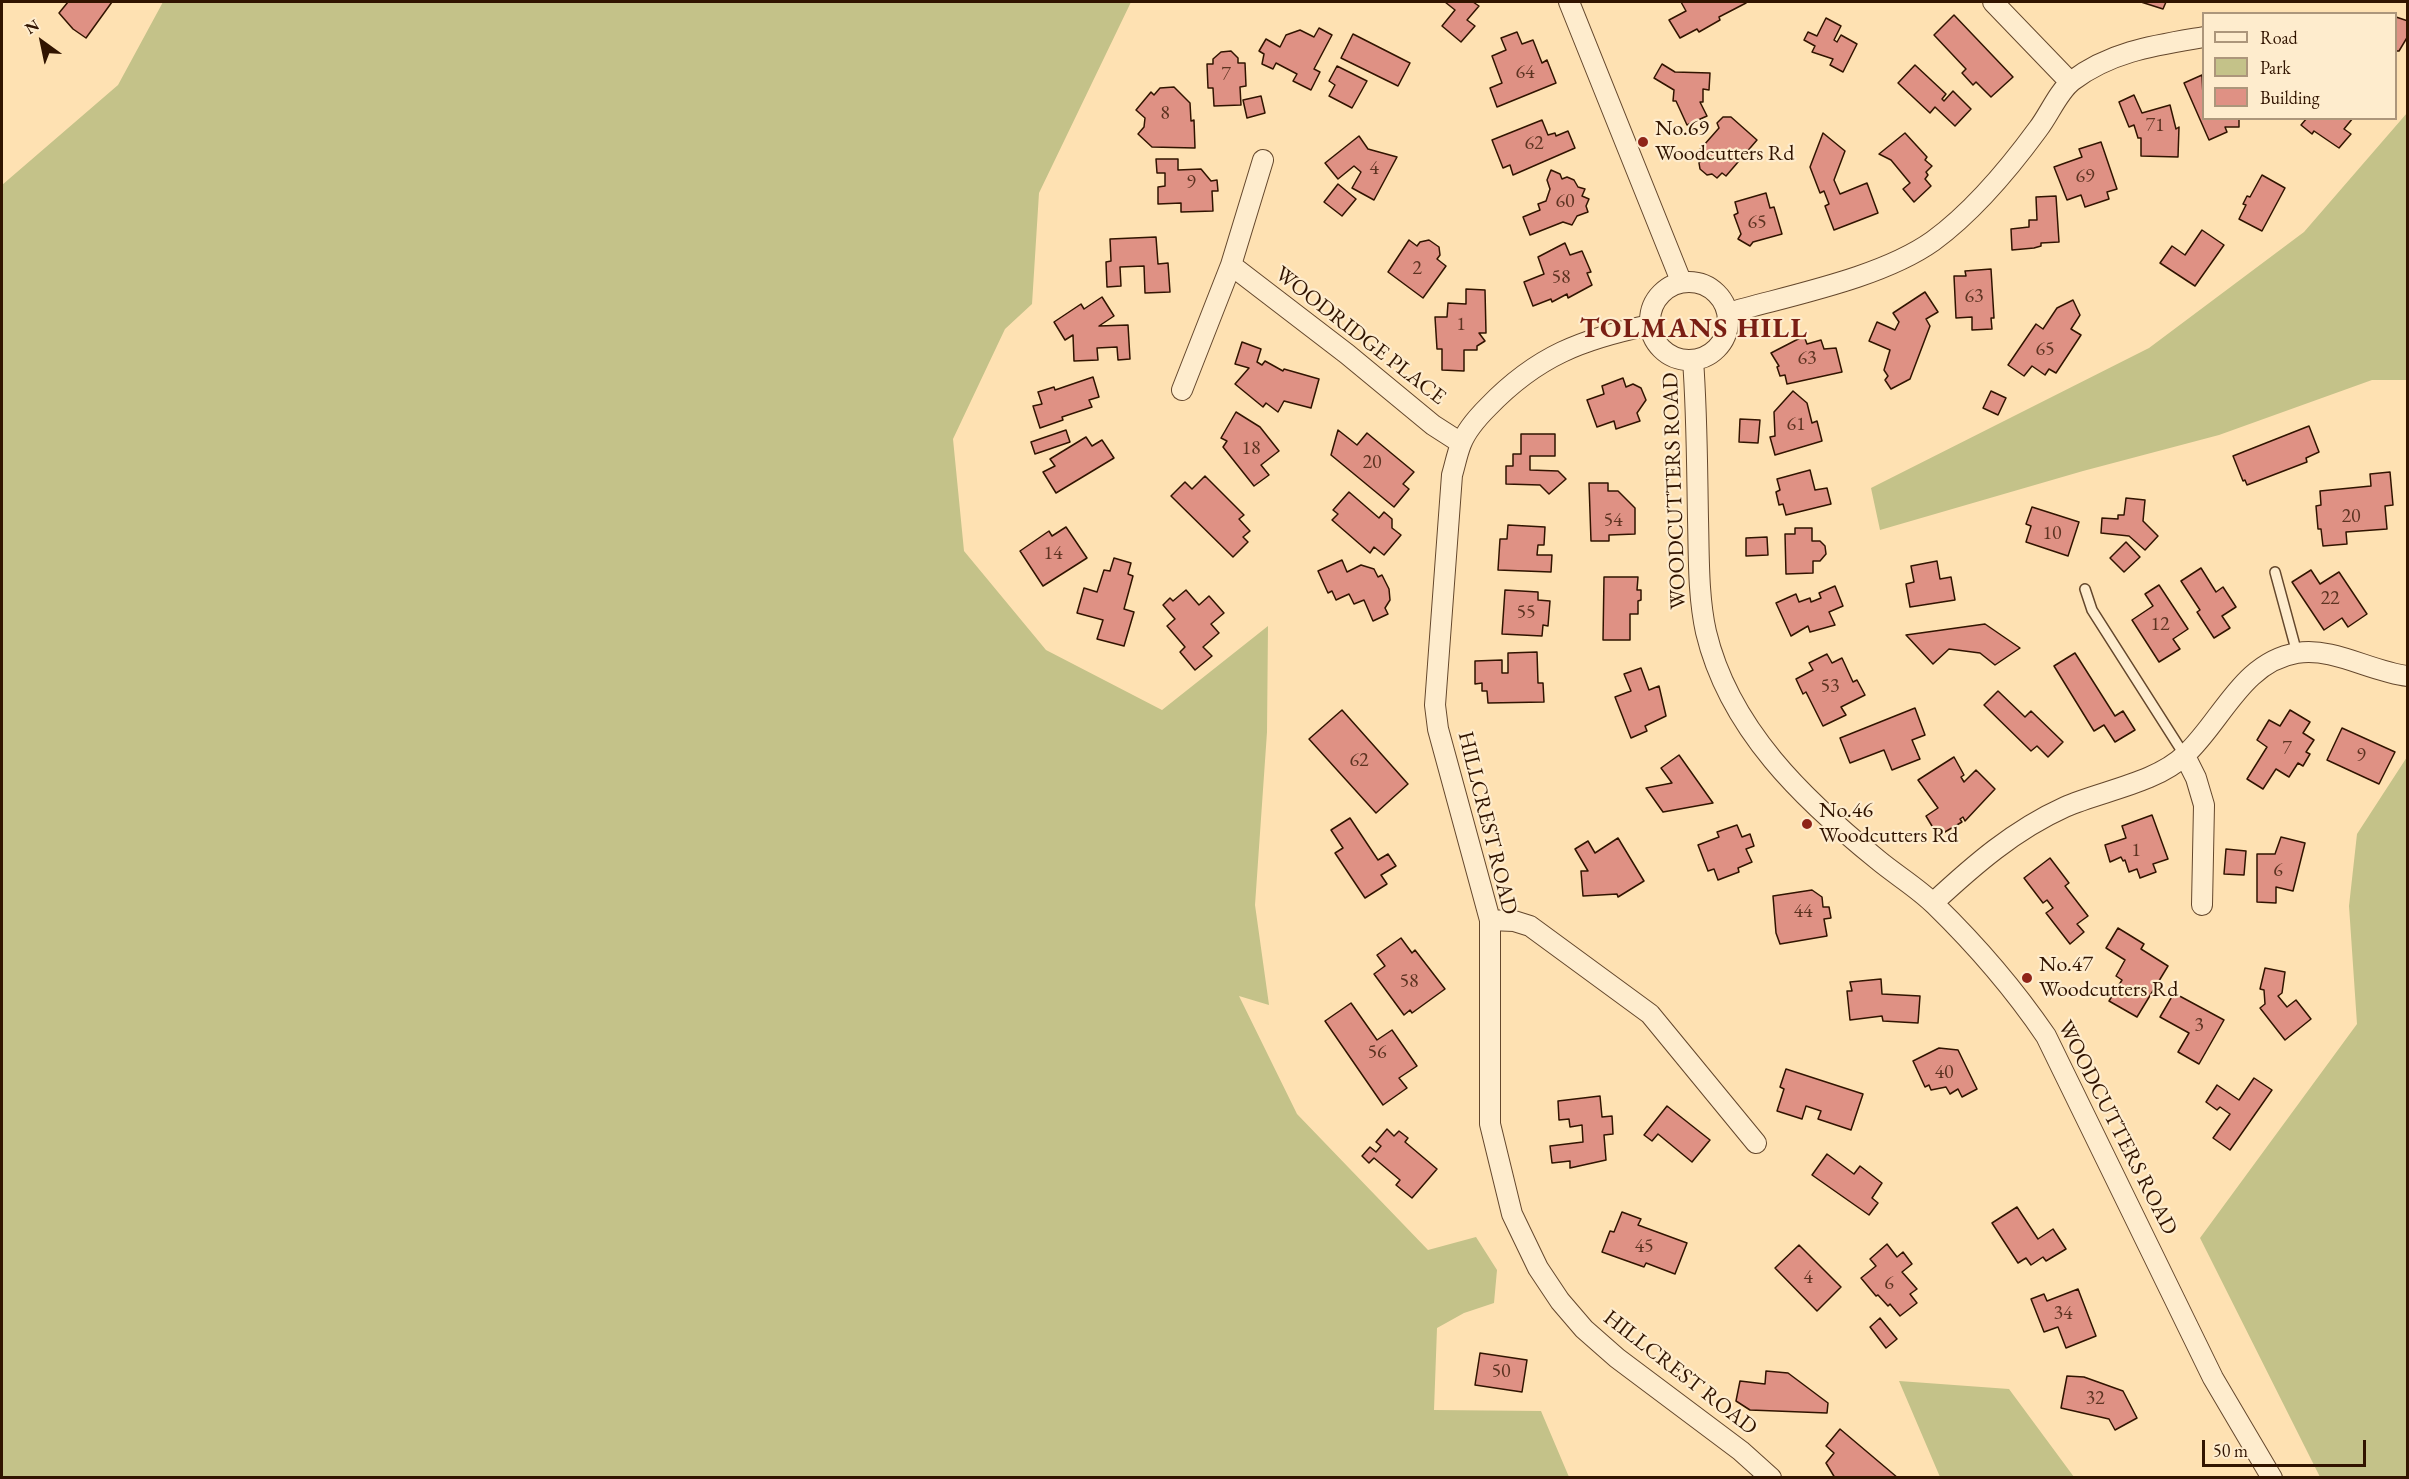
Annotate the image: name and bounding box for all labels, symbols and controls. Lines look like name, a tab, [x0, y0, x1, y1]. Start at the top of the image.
north arrow	[12, 12, 72, 72]
legend	[2202, 12, 2397, 120]
text: N	[21, 14, 43, 39]
text: Road	[2260, 26, 2298, 49]
text: Park	[2260, 56, 2291, 79]
house number: 64	[1515, 61, 1535, 85]
house number: 7	[1221, 63, 1231, 87]
text: Building	[2260, 86, 2320, 109]
house number: 8	[1160, 102, 1170, 126]
house number: 71	[2145, 114, 2165, 138]
place label: No.69 Woodcutters Rd	[1655, 116, 1794, 168]
house number: 62	[1524, 132, 1544, 156]
marker: No.69 Woodcutters Rd	[1636, 135, 1650, 149]
house number: 4	[1369, 157, 1379, 181]
house number: 69	[2075, 165, 2095, 189]
house number: 9	[1186, 171, 1196, 195]
house number: 60	[1555, 190, 1575, 214]
house number: 65	[1747, 211, 1767, 235]
house number: 2	[1412, 257, 1422, 281]
street label: WOODRIDGE PLACE	[1269, 261, 1451, 411]
house number: 58	[1551, 266, 1571, 290]
house number: 63	[1964, 285, 1984, 309]
district label: TOLMANS HILL	[1580, 312, 1808, 346]
house number: 1	[1456, 313, 1466, 337]
house number: 65	[2035, 338, 2055, 362]
house number: 63	[1797, 347, 1817, 371]
street label: WOODCUTTERS ROAD	[1658, 372, 1692, 610]
house number: 61	[1786, 413, 1806, 437]
house number: 18	[1241, 437, 1261, 461]
house number: 20	[1362, 451, 1382, 475]
house number: 20	[2341, 505, 2361, 529]
house number: 54	[1603, 509, 1623, 533]
house number: 10	[2042, 522, 2062, 546]
house number: 14	[1043, 542, 1063, 566]
house number: 22	[2320, 587, 2340, 611]
house number: 55	[1516, 601, 1536, 625]
house number: 12	[2150, 613, 2170, 637]
house number: 53	[1820, 675, 1840, 699]
street label: HILLCREST ROAD	[1451, 729, 1523, 917]
house number: 7	[2282, 737, 2292, 761]
house number: 9	[2356, 744, 2366, 768]
house number: 62	[1349, 749, 1369, 773]
place label: No.46 Woodcutters Rd	[1819, 798, 1958, 849]
marker: No.46 Woodcutters Rd	[1800, 817, 1814, 831]
house number: 1	[2131, 839, 2141, 863]
house number: 6	[2273, 859, 2283, 883]
house number: 44	[1793, 900, 1813, 924]
place label: No.47 Woodcutters Rd	[2039, 952, 2178, 1004]
house number: 58	[1399, 970, 1419, 994]
marker: No.47 Woodcutters Rd	[2020, 971, 2034, 985]
house number: 3	[2194, 1014, 2204, 1038]
street label: WOODCUTTERS ROAD	[2051, 1016, 2183, 1240]
house number: 56	[1367, 1041, 1387, 1065]
house number: 40	[1934, 1061, 1954, 1085]
house number: 45	[1634, 1235, 1654, 1259]
house number: 4	[1803, 1266, 1813, 1290]
house number: 6	[1884, 1272, 1894, 1296]
house number: 34	[2053, 1302, 2073, 1326]
street label: HILLCREST ROAD	[1598, 1305, 1762, 1441]
house number: 50	[1491, 1360, 1511, 1384]
house number: 32	[2085, 1387, 2105, 1411]
scale bar	[2205, 1428, 2368, 1466]
text: 50 m	[2213, 1439, 2248, 1462]

